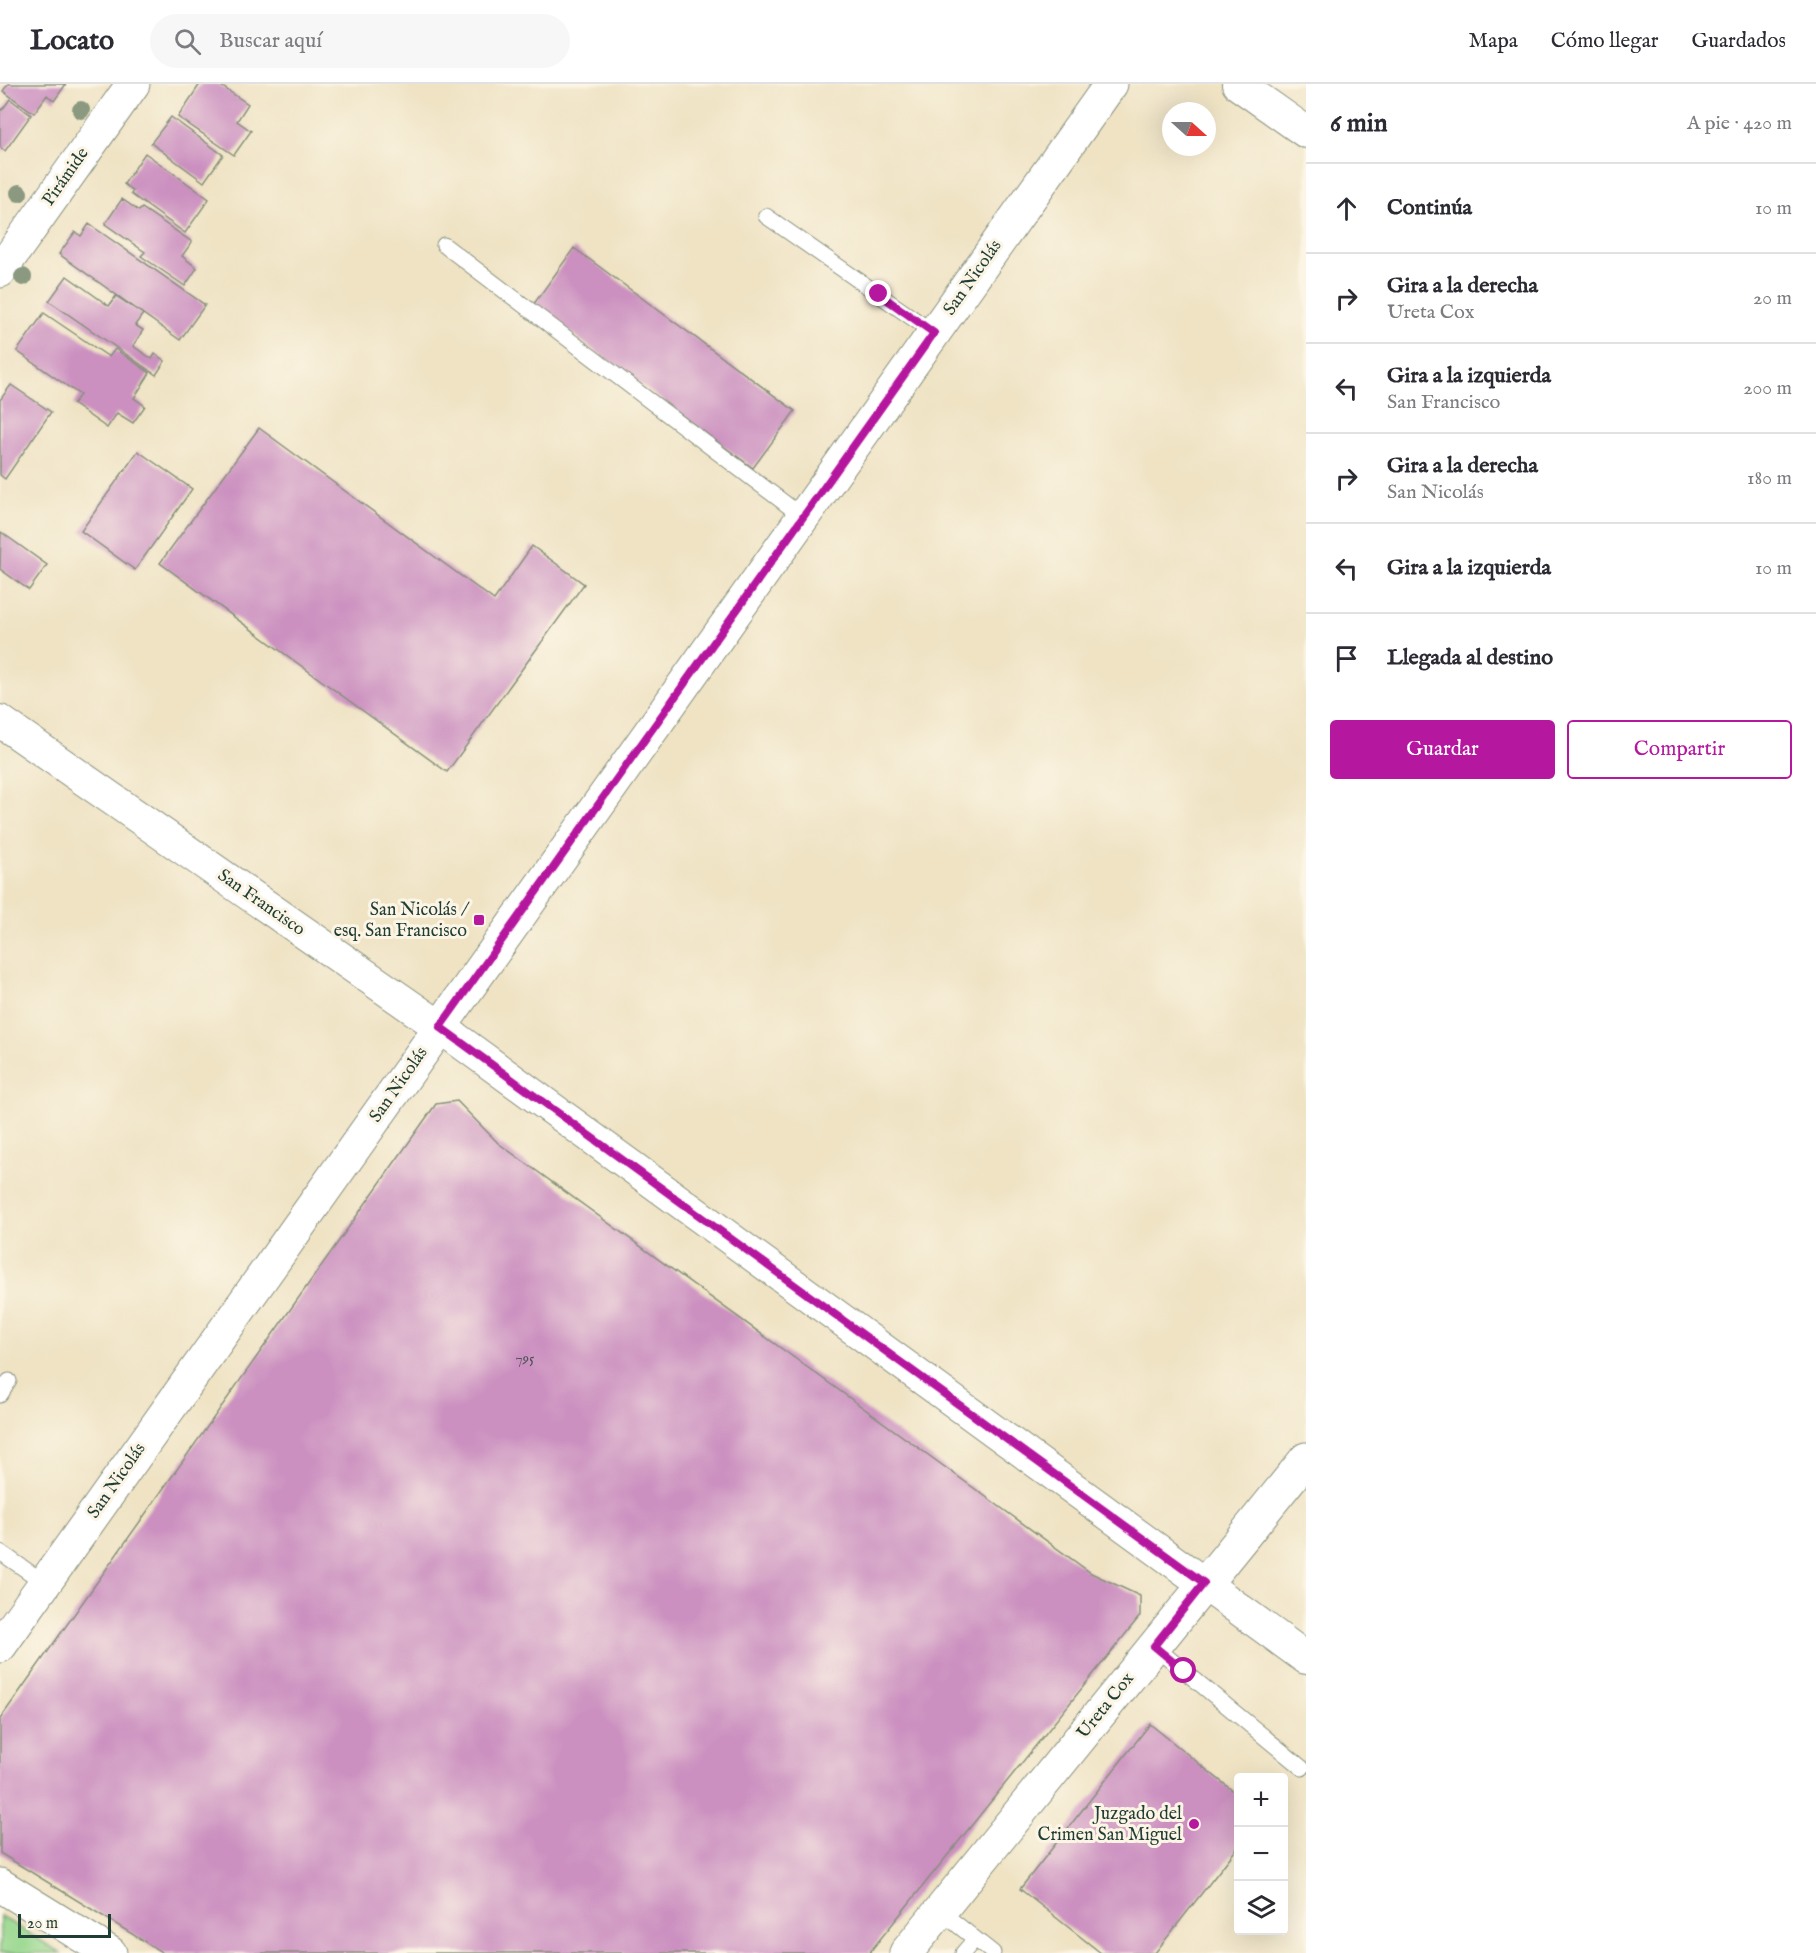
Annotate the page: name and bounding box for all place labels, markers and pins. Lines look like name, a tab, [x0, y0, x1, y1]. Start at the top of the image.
place label: San Nicolás / esq. San Francisco	[334, 899, 470, 943]
marker: San Nicolás / esq. San Francisco	[472, 913, 486, 927]
place label: Juzgado del Crimen San Miguel	[1038, 1803, 1182, 1847]
marker: Juzgado del Crimen San Miguel	[1187, 1817, 1201, 1831]

